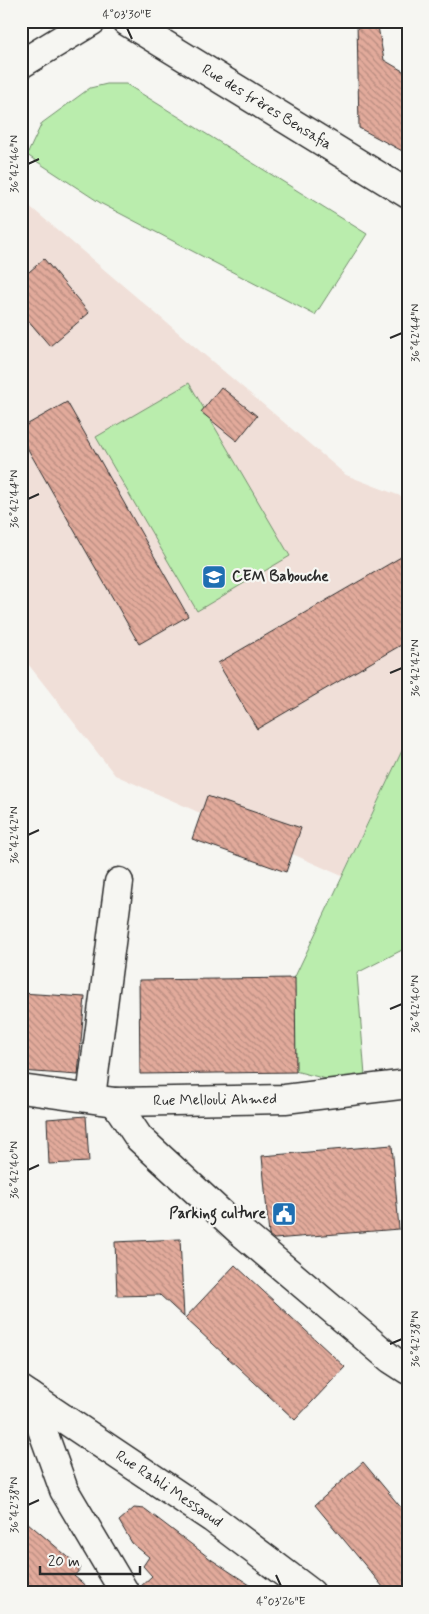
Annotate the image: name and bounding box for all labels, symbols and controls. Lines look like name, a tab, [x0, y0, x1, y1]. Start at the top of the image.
text: 4°03'30"E	[102, 7, 152, 23]
street label: Rue des frères Bensafia	[198, 60, 336, 155]
text: 36°42'46"N	[7, 135, 23, 193]
text: 36°42'44"N	[408, 304, 424, 362]
text: 36°42'44"N	[7, 470, 23, 528]
school or university icon: CEM Babouche	[201, 564, 227, 590]
place label: CEM Babouche	[232, 567, 329, 587]
text: 36°42'42"N	[408, 639, 424, 697]
text: 36°42'42"N	[7, 806, 23, 864]
text: 36°42'40"N	[408, 975, 424, 1033]
street label: Rue Mellouli Ahmed	[153, 1089, 277, 1111]
text: 36°42'40"N	[7, 1141, 23, 1199]
public building icon: Parking culture	[271, 1201, 297, 1227]
place label: Parking culture	[169, 1204, 267, 1226]
text: 36°42'38"N	[408, 1311, 424, 1367]
street label: Rue Rahli Messaoud	[111, 1446, 226, 1532]
text: 36°42'38"N	[7, 1477, 23, 1533]
scale bar	[40, 1544, 140, 1576]
text: 20 m	[48, 1552, 80, 1572]
text: 4°03'26"E	[256, 1594, 306, 1610]

